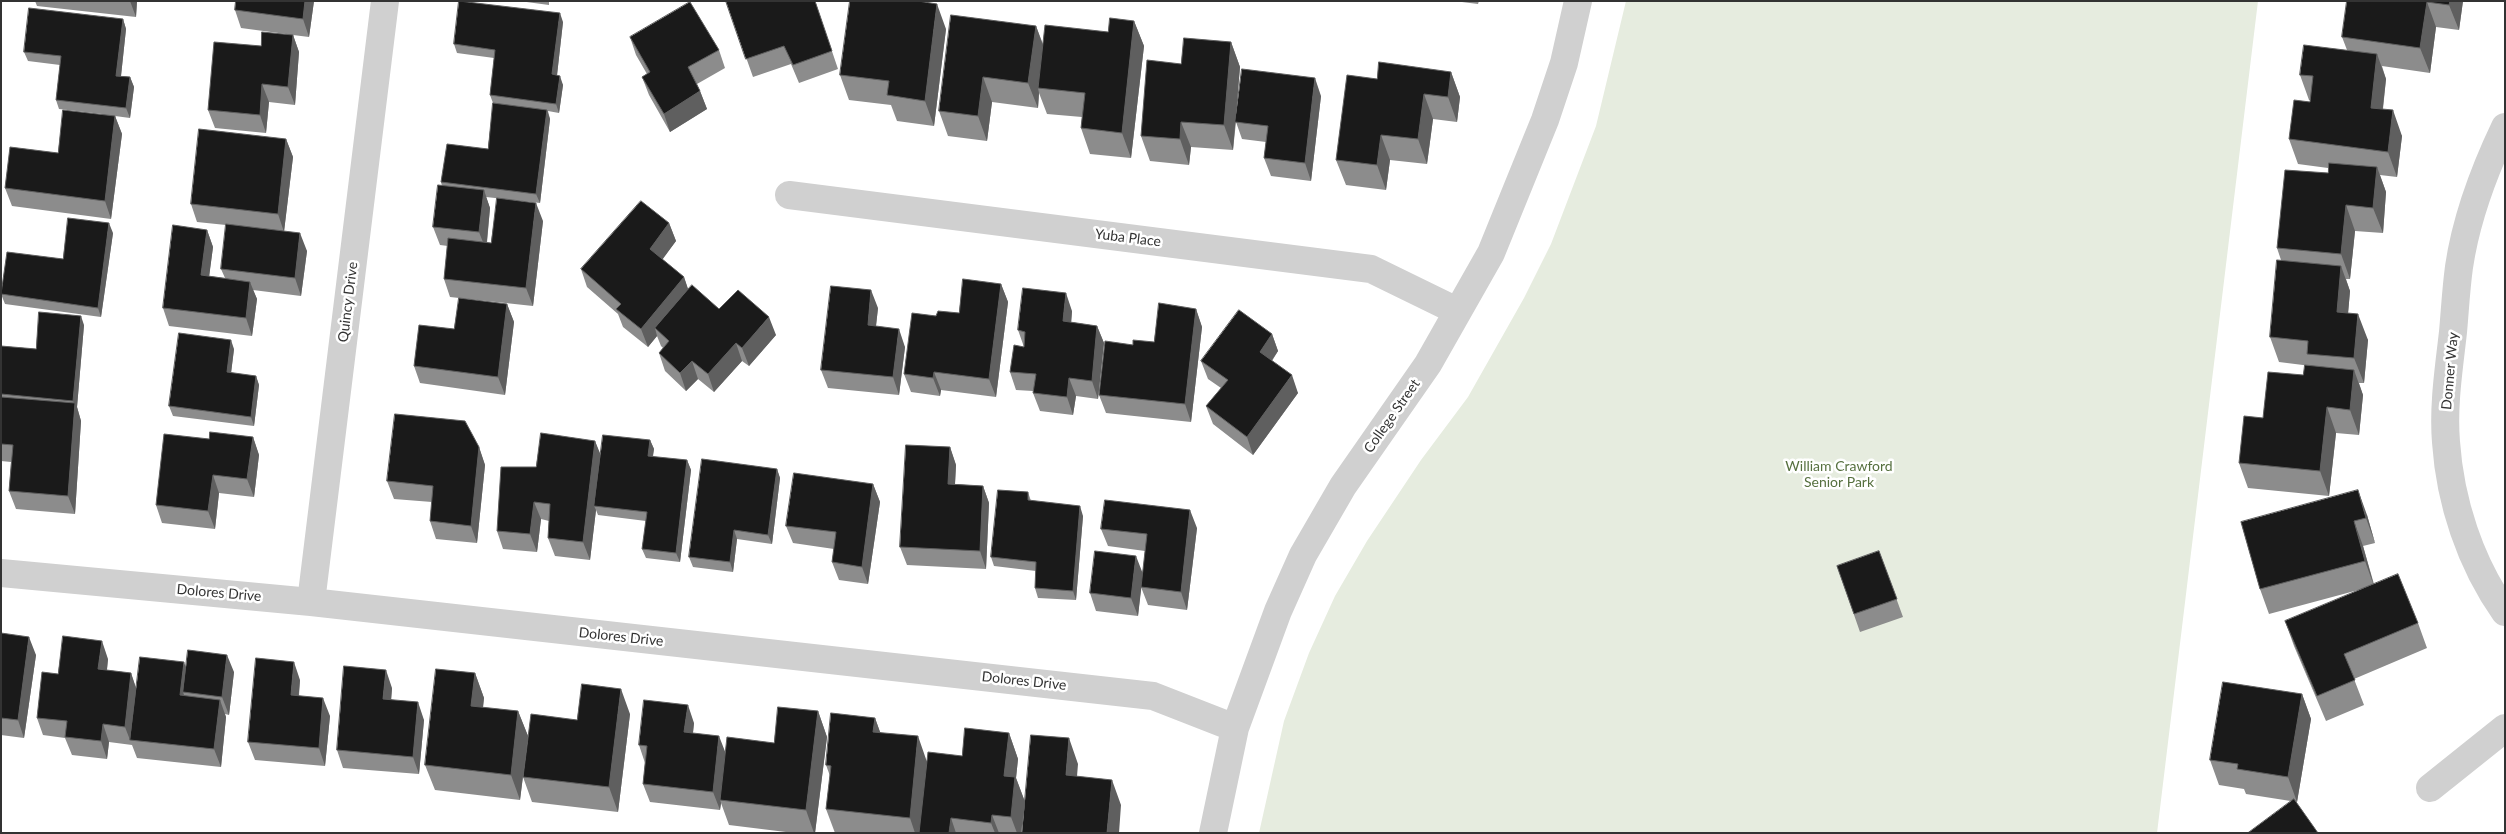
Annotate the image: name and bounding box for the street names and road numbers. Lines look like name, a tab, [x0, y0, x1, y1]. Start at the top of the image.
street label: Yuba Place	[1094, 226, 1162, 250]
street label: Quincy Drive	[335, 261, 361, 343]
street label: Donner Way	[2438, 331, 2462, 411]
street label: College Street	[1360, 376, 1424, 456]
street label: Dolores Drive	[176, 581, 262, 605]
street label: Dolores Drive	[578, 624, 664, 650]
street label: Dolores Drive	[981, 668, 1067, 694]

